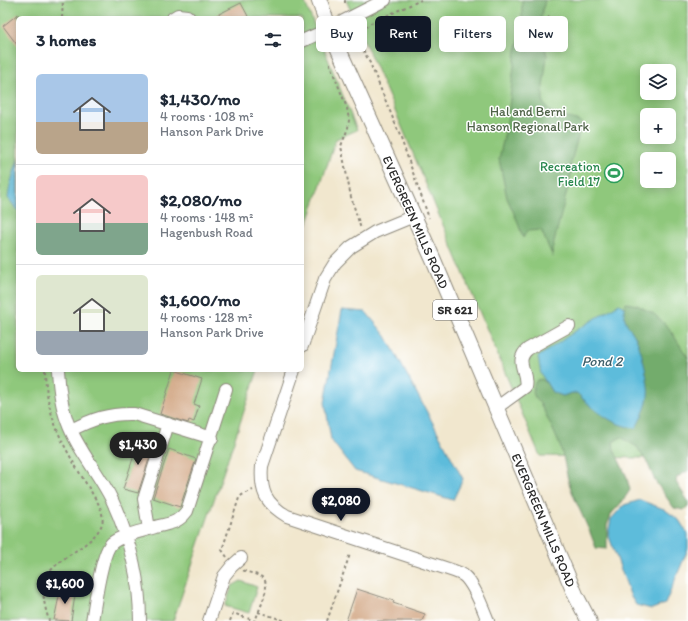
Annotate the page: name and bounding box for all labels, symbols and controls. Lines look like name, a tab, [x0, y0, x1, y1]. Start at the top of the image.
chip: Buy	[316, 16, 367, 52]
chip: Rent	[375, 16, 431, 52]
chip: Filters	[439, 16, 506, 52]
chip: New	[514, 16, 568, 52]
icon: filters	[262, 29, 284, 51]
text: 3 homes	[36, 30, 96, 50]
map controls	[640, 64, 676, 188]
button: layers	[640, 64, 676, 100]
text: $1,430/mo	[160, 89, 241, 109]
icon: home	[68, 90, 116, 138]
park label: Hal and Berni Hanson Regional Park	[467, 104, 590, 134]
button: +	[640, 108, 676, 144]
text: 4 rooms · 108 m²	[160, 109, 254, 124]
text: Hanson Park Drive	[160, 124, 264, 139]
button: −	[640, 152, 676, 188]
street label: EVERGREEN MILLS ROAD	[379, 153, 452, 291]
place label: Recreation Field 17	[540, 159, 601, 189]
sports icon: Recreation Field 17	[603, 162, 625, 184]
text: $2,080/mo	[160, 190, 242, 210]
icon: home	[68, 191, 116, 239]
text: 4 rooms · 148 m²	[160, 210, 253, 225]
text: Hagenbush Road	[160, 225, 253, 240]
text: $1,600/mo	[160, 290, 241, 310]
icon: home	[68, 291, 116, 339]
road number: SR 621	[433, 300, 477, 320]
text: 4 rooms · 128 m²	[160, 310, 252, 325]
text: Hanson Park Drive	[160, 325, 264, 340]
water label: Pond 2	[582, 353, 624, 370]
pin: $1,430	[105, 432, 171, 466]
text: $1,430	[119, 437, 157, 452]
street label: EVERGREEN MILLS ROAD	[509, 451, 579, 589]
pin: $2,080	[308, 488, 374, 522]
text: $2,080	[321, 493, 361, 508]
pin: $1,600	[32, 571, 98, 605]
text: $1,600	[46, 576, 84, 591]

